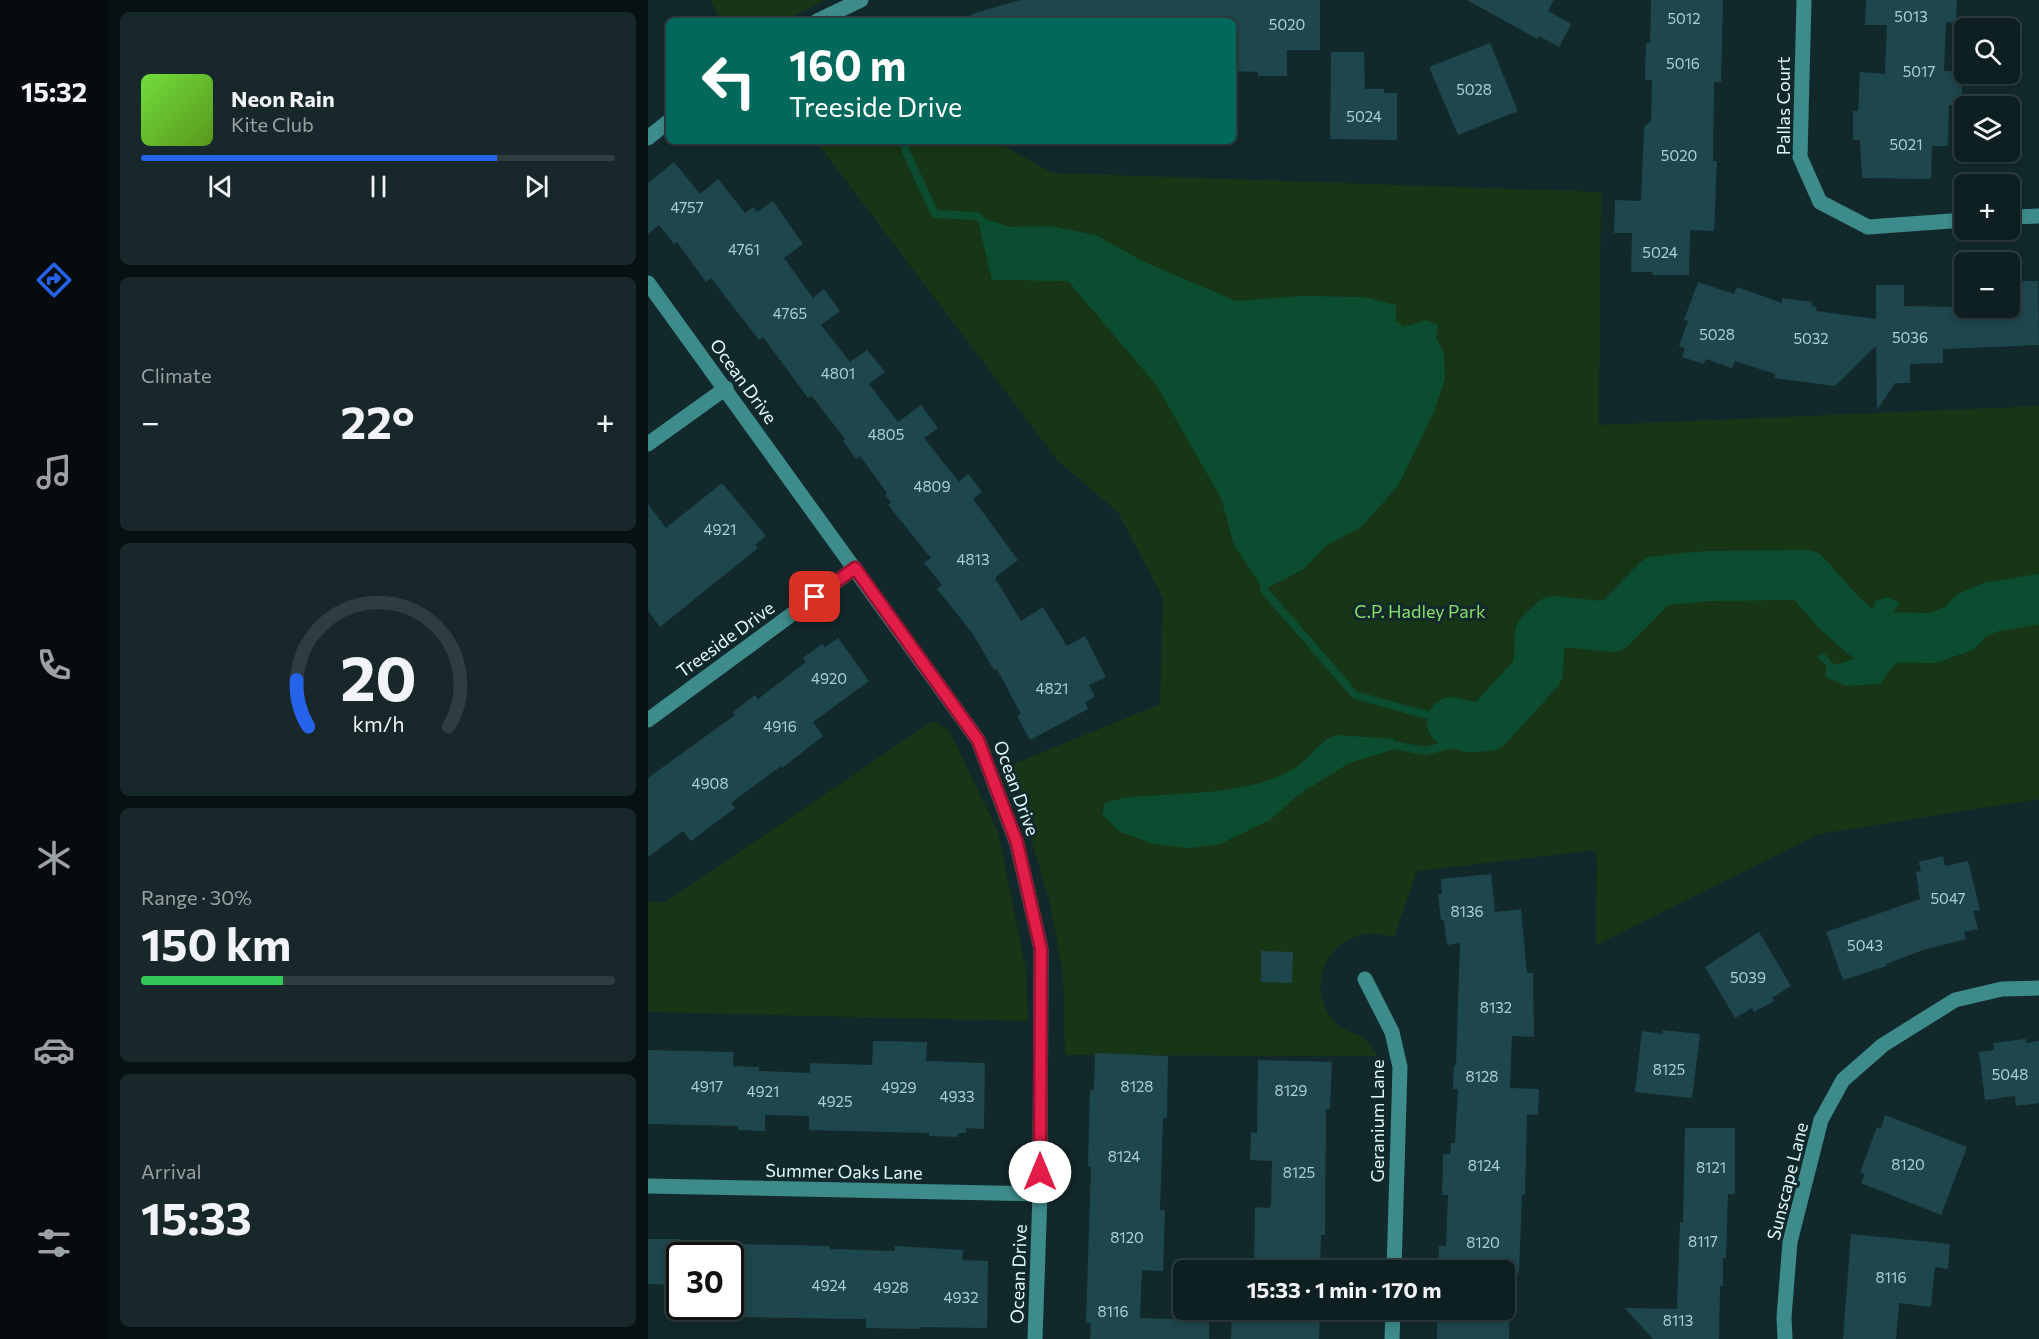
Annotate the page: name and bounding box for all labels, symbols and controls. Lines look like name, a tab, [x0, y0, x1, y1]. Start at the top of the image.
house number: 5013	[1894, 7, 1928, 25]
house number: 5012	[1667, 9, 1701, 27]
house number: 5020	[1269, 15, 1305, 33]
map controls	[1954, 18, 2020, 318]
button: search	[1954, 18, 2020, 84]
text: 160 m	[789, 38, 907, 90]
icon: left	[690, 42, 768, 120]
house number: 5016	[1666, 54, 1700, 72]
street label: Pallas Court	[1772, 57, 1794, 155]
house number: 5017	[1903, 62, 1935, 80]
text: 15:32	[21, 75, 87, 108]
house number: 5028	[1456, 80, 1492, 98]
text: Neon Rain	[231, 85, 335, 112]
text: Treeside Drive	[789, 90, 962, 123]
button: layers	[1954, 96, 2020, 162]
house number: 5024	[1346, 107, 1382, 125]
text: Kite Club	[231, 112, 314, 136]
house number: 5021	[1889, 135, 1923, 153]
house number: 5020	[1661, 146, 1697, 164]
icon: previous	[204, 170, 237, 203]
icon: pause	[362, 170, 395, 203]
icon: next	[520, 170, 553, 203]
button: +	[1954, 174, 2020, 240]
house number: 4757	[670, 198, 704, 216]
house number: 4761	[728, 240, 760, 258]
house number: 5024	[1642, 243, 1678, 261]
button: −	[1954, 252, 2020, 318]
icon: directions	[33, 259, 75, 301]
house number: 4765	[773, 304, 807, 322]
house number: 5028	[1699, 325, 1735, 343]
house number: 5036	[1892, 328, 1928, 346]
house number: 5032	[1793, 329, 1829, 347]
street label: Ocean Drive	[706, 334, 782, 428]
text: Climate	[141, 363, 211, 387]
house number: 4801	[821, 364, 855, 382]
text: 22°	[341, 393, 415, 448]
text: −	[141, 400, 160, 441]
text: +	[596, 400, 615, 441]
house number: 4805	[868, 425, 904, 443]
icon: music	[33, 451, 75, 493]
house number: 4809	[914, 477, 951, 495]
house number: 4921	[704, 520, 736, 538]
house number: 4813	[956, 550, 990, 568]
pin	[789, 571, 840, 622]
icon: arrive	[798, 580, 831, 613]
street label: Treeside Drive	[672, 596, 778, 682]
park label: C.P. Hadley Park	[1354, 600, 1486, 622]
text: 20	[340, 638, 416, 714]
icon: phone	[33, 644, 75, 686]
house number: 4920	[811, 669, 847, 687]
house number: 4821	[1036, 679, 1068, 697]
text: km/h	[352, 710, 404, 736]
house number: 4916	[763, 717, 797, 735]
street label: Ocean Drive	[990, 737, 1044, 839]
house number: 4908	[692, 774, 729, 792]
icon: climate	[33, 837, 75, 879]
text: Range · 30%	[141, 885, 252, 909]
house number: 5047	[1930, 889, 1966, 907]
house number: 8136	[1450, 902, 1484, 920]
text: 150 km	[141, 915, 291, 970]
house number: 5043	[1847, 936, 1883, 954]
house number: 5039	[1730, 968, 1766, 986]
house number: 8132	[1480, 998, 1512, 1016]
icon: car	[33, 1029, 75, 1071]
street label: Geranium Lane	[1366, 1060, 1388, 1182]
house number: 8125	[1653, 1060, 1685, 1078]
house number: 5048	[1992, 1065, 2028, 1083]
house number: 8128	[1466, 1067, 1498, 1085]
house number: 4917	[691, 1077, 723, 1095]
house number: 8128	[1121, 1077, 1153, 1095]
house number: 4929	[881, 1078, 917, 1096]
house number: 8129	[1275, 1081, 1307, 1099]
house number: 4921	[747, 1082, 779, 1100]
house number: 4933	[939, 1087, 975, 1105]
house number: 4925	[818, 1092, 853, 1110]
street label: Sunscape Lane	[1762, 1120, 1812, 1242]
position arrow	[1008, 1140, 1072, 1204]
house number: 8124	[1108, 1147, 1140, 1165]
house number: 8120	[1891, 1155, 1925, 1173]
house number: 8124	[1468, 1156, 1500, 1174]
house number: 8121	[1696, 1158, 1726, 1176]
text: Arrival	[141, 1159, 202, 1183]
street label: Summer Oaks Lane	[765, 1159, 923, 1183]
house number: 8125	[1283, 1163, 1315, 1181]
text: 15:33	[141, 1189, 252, 1244]
icon: filters	[33, 1222, 75, 1264]
street label: Ocean Drive	[1005, 1224, 1031, 1324]
house number: 8120	[1110, 1228, 1144, 1246]
house number: 8117	[1688, 1232, 1718, 1250]
house number: 8120	[1466, 1233, 1500, 1251]
speed limit sign: 30	[666, 1242, 744, 1320]
house number: 8116	[1875, 1268, 1907, 1286]
house number: 4924	[811, 1276, 847, 1294]
text: 15:33 · 1 min · 170 m	[1247, 1276, 1441, 1303]
house number: 4928	[873, 1278, 909, 1296]
house number: 4932	[944, 1288, 978, 1306]
house number: 8116	[1097, 1302, 1129, 1320]
house number: 8113	[1663, 1311, 1693, 1329]

